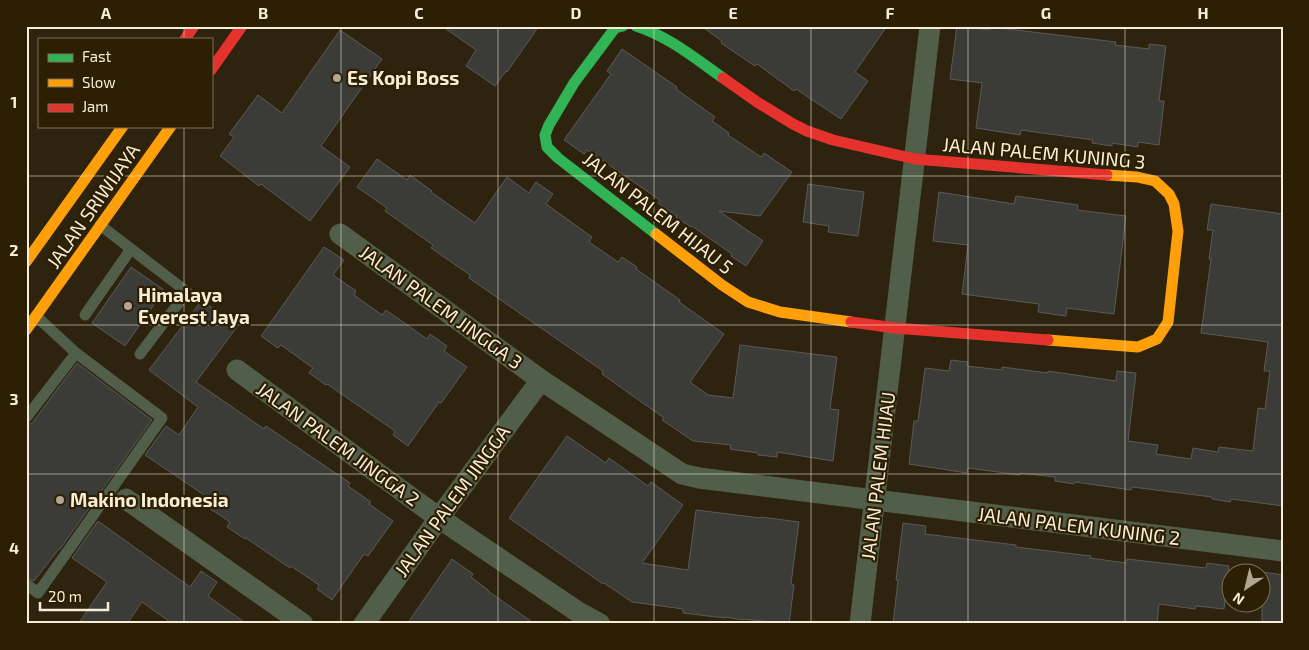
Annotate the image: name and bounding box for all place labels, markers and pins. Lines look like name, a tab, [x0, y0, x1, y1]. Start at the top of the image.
place label: Es Kopi Boss	[347, 66, 459, 89]
marker: Es Kopi Boss	[331, 72, 343, 84]
place label: Himalaya Everest Jaya	[138, 283, 250, 329]
marker: Himalaya Everest Jaya	[122, 300, 134, 312]
place label: Makino Indonesia	[70, 488, 229, 511]
marker: Makino Indonesia	[54, 494, 66, 506]

